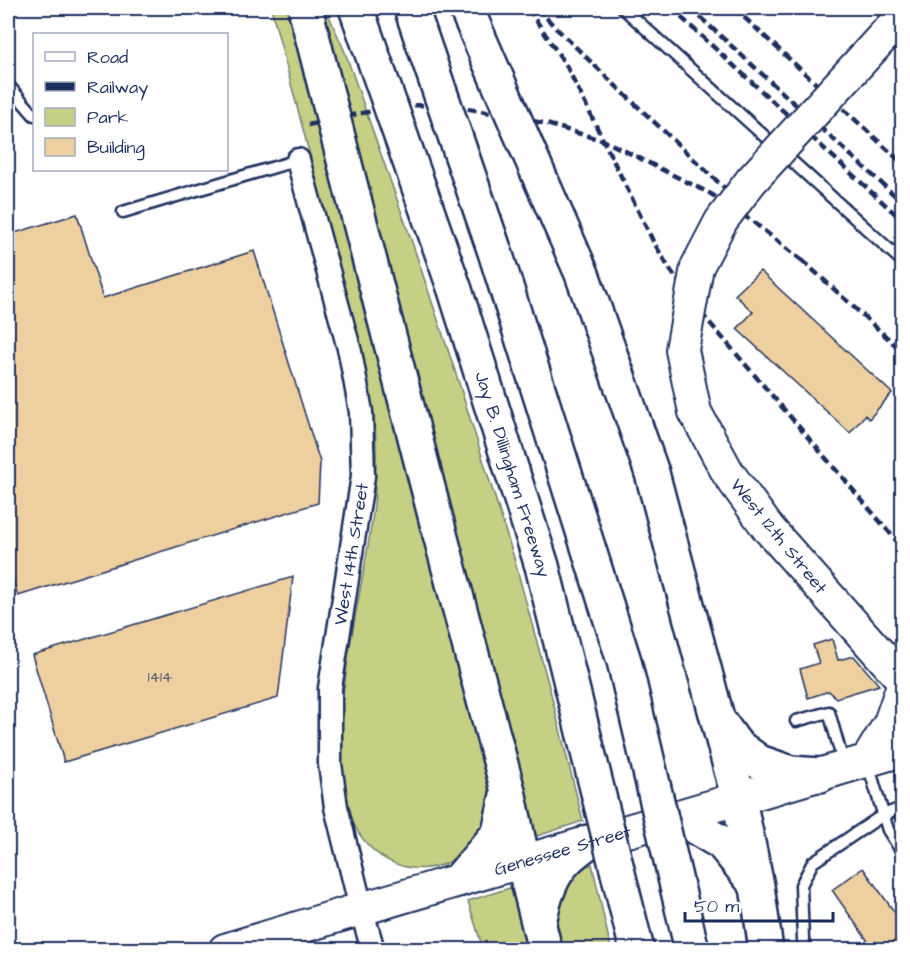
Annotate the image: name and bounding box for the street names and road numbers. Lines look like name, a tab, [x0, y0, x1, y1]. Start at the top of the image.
street label: Jay B. Dillingham Freeway	[468, 368, 556, 580]
street label: West 12th Street	[724, 473, 833, 600]
street label: West 14th Street	[328, 480, 375, 627]
street label: Genessee Street	[491, 818, 635, 882]

